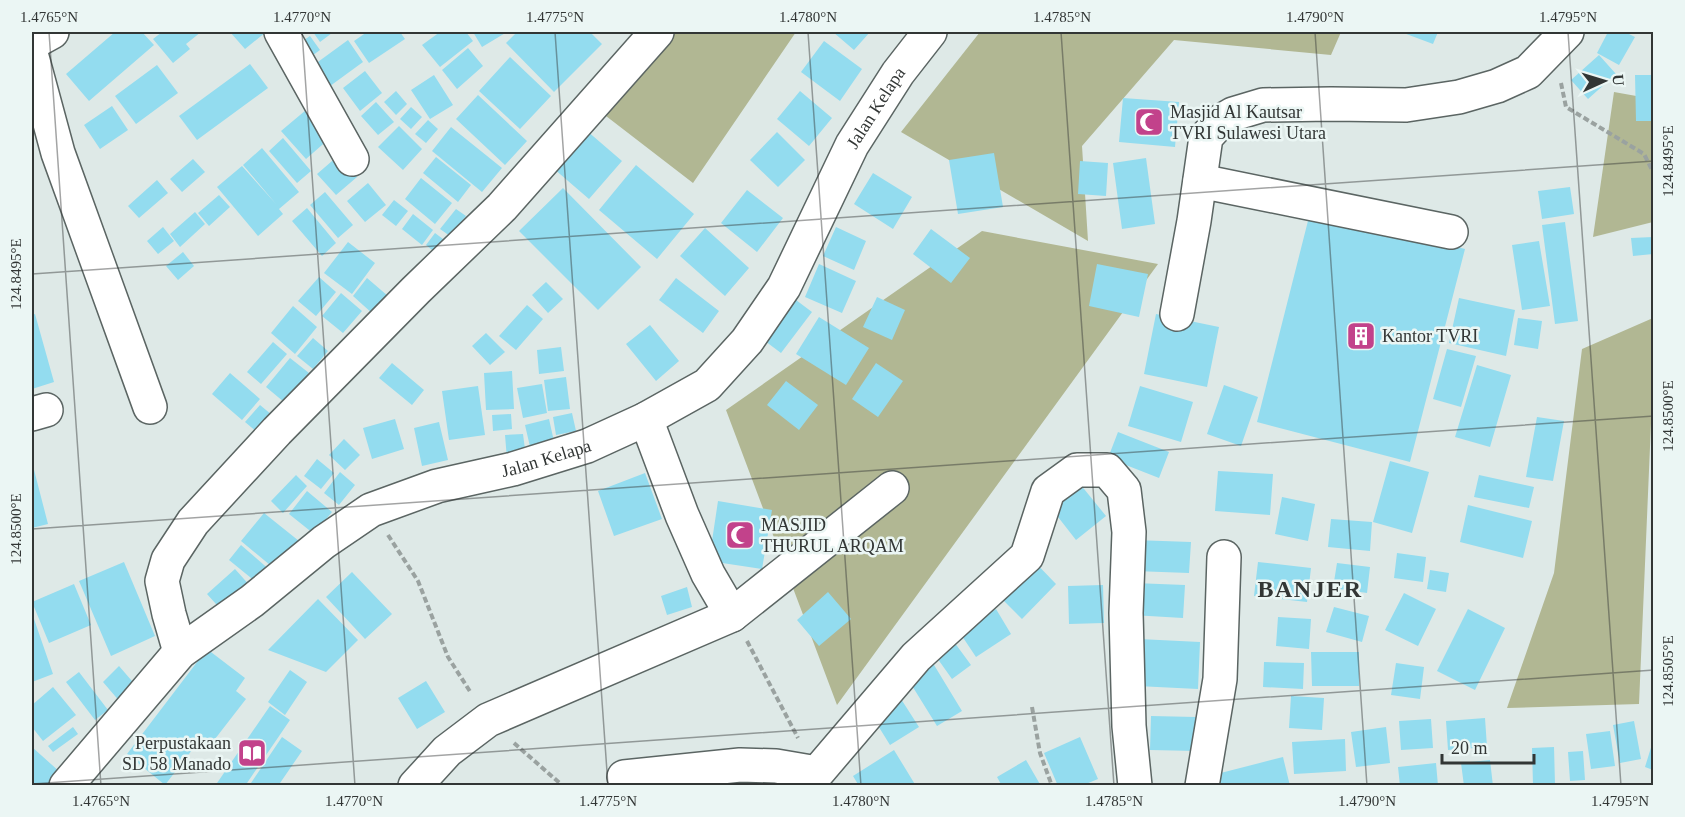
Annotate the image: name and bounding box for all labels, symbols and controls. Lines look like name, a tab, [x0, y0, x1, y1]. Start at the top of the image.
text: 1.4765°N	[20, 9, 78, 25]
text: 1.4770°N	[273, 9, 331, 25]
text: 1.4775°N	[526, 9, 584, 25]
text: 1.4780°N	[779, 9, 837, 25]
text: 1.4785°N	[1033, 9, 1091, 25]
text: 1.4790°N	[1286, 9, 1344, 25]
text: 1.4795°N	[1539, 9, 1597, 25]
north arrow	[1574, 51, 1634, 111]
street label: Jalan Kelapa	[842, 63, 909, 152]
text: U	[1610, 74, 1627, 87]
place label: Masjid Al Kautsar TVRI Sulawesi Utara	[1170, 102, 1326, 143]
mosque icon: Masjid Al Kautsar TVRI Sulawesi Utara	[1133, 106, 1165, 138]
text: 124.8495°E	[1660, 125, 1676, 197]
text: 124.8495°E	[8, 238, 24, 310]
building icon: Kantor TVRI	[1345, 320, 1377, 352]
place label: Kantor TVRI	[1382, 326, 1478, 346]
text: 124.8500°E	[1660, 380, 1676, 452]
street label: Jalan Kelapa	[500, 435, 593, 481]
text: 124.8500°E	[8, 493, 24, 565]
place label: MASJID THURUL ARQAM	[761, 515, 904, 556]
mosque icon: MASJID THURUL ARQAM	[724, 519, 756, 551]
district label: BANJER	[1257, 576, 1363, 602]
text: 124.8505°E	[1660, 635, 1676, 707]
scale bar	[1442, 727, 1534, 765]
place label: Perpustakaan SD 58 Manado	[122, 733, 231, 774]
library icon: Perpustakaan SD 58 Manado	[236, 737, 268, 769]
text: 20 m	[1451, 738, 1488, 758]
text: 1.4765°N	[72, 793, 130, 809]
text: 1.4770°N	[325, 793, 383, 809]
text: 1.4775°N	[579, 793, 637, 809]
text: 1.4780°N	[832, 793, 890, 809]
text: 1.4785°N	[1085, 793, 1143, 809]
text: 1.4790°N	[1338, 793, 1396, 809]
text: 1.4795°N	[1591, 793, 1649, 809]

